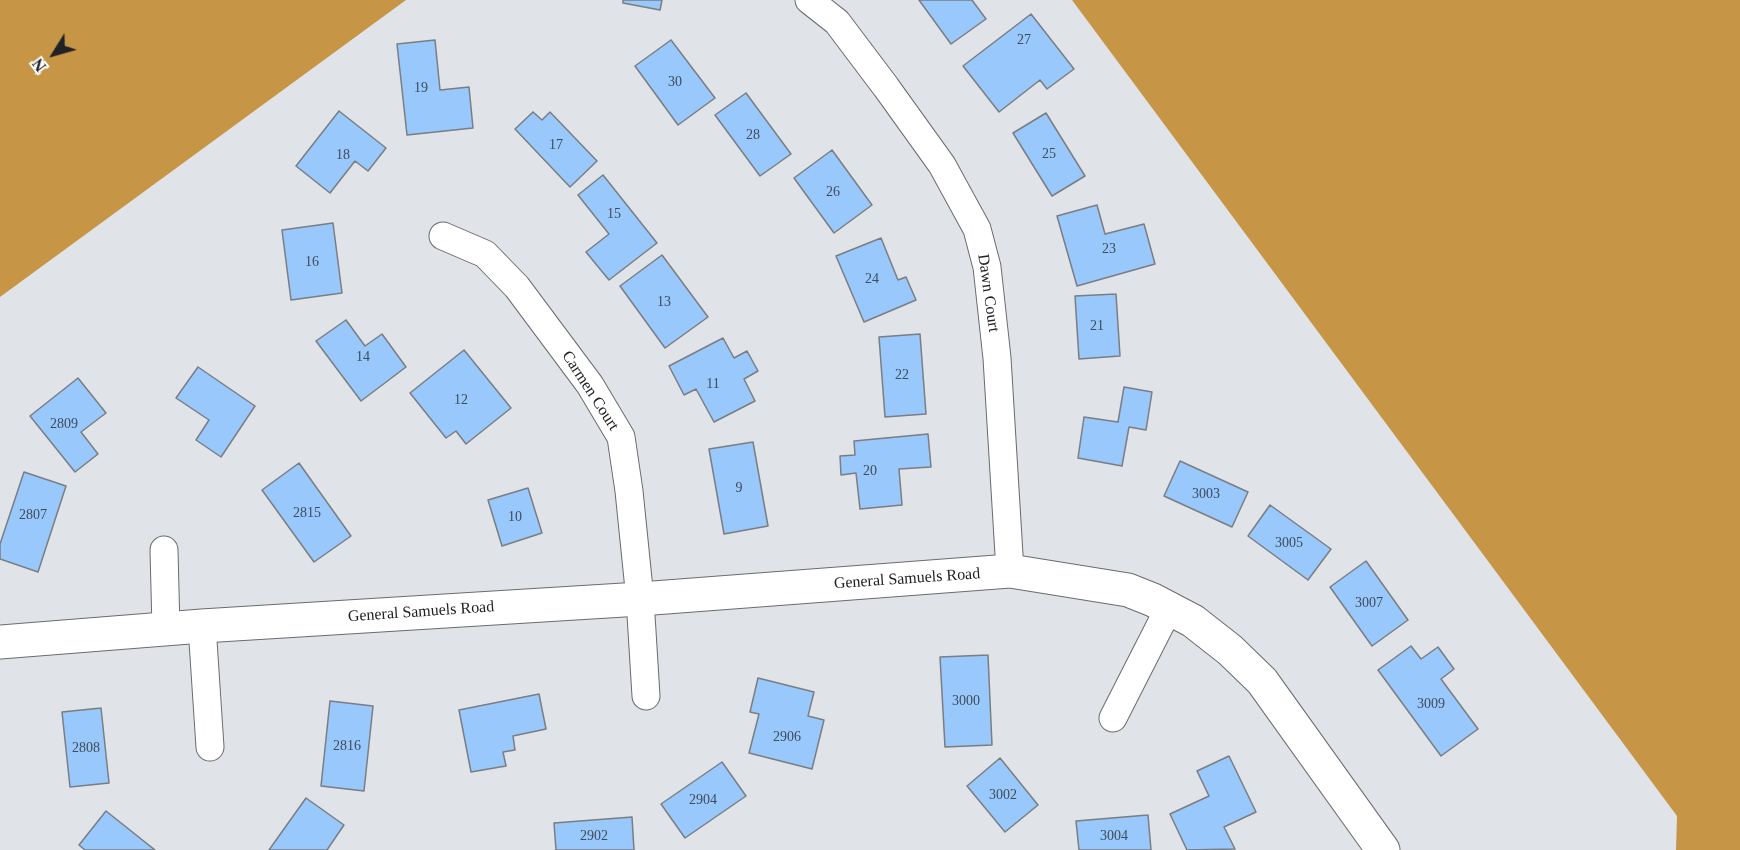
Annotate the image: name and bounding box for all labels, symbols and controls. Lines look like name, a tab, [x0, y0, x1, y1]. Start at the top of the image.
north arrow	[24, 24, 84, 84]
house number: 27	[1017, 32, 1031, 48]
text: N	[29, 55, 49, 75]
house number: 30	[668, 74, 682, 90]
house number: 19	[414, 80, 428, 96]
house number: 28	[746, 127, 760, 143]
house number: 17	[549, 137, 563, 153]
house number: 25	[1042, 146, 1056, 162]
house number: 18	[336, 147, 350, 163]
house number: 26	[826, 184, 840, 200]
house number: 15	[607, 206, 621, 222]
house number: 23	[1102, 241, 1116, 257]
street label: Dawn Court	[973, 253, 1003, 333]
house number: 16	[305, 254, 319, 270]
house number: 24	[865, 271, 879, 287]
house number: 13	[657, 294, 671, 310]
house number: 21	[1090, 318, 1104, 334]
street label: Carmen Court	[557, 348, 623, 434]
house number: 14	[356, 349, 370, 365]
house number: 22	[895, 367, 909, 383]
house number: 11	[706, 376, 720, 392]
house number: 12	[454, 392, 468, 408]
house number: 2809	[50, 416, 78, 432]
house number: 20	[863, 463, 877, 479]
house number: 9	[736, 480, 742, 496]
house number: 3003	[1192, 486, 1220, 502]
house number: 2815	[293, 505, 321, 521]
house number: 2807	[19, 507, 47, 523]
house number: 10	[508, 509, 522, 525]
house number: 3005	[1275, 535, 1303, 551]
street label: General Samuels Road	[833, 564, 981, 594]
house number: 3007	[1355, 595, 1383, 611]
street label: General Samuels Road	[347, 597, 495, 627]
house number: 3000	[952, 693, 980, 709]
house number: 3009	[1417, 696, 1445, 712]
house number: 2906	[773, 729, 801, 745]
house number: 2816	[333, 738, 361, 754]
house number: 2808	[72, 740, 100, 756]
house number: 3002	[989, 787, 1017, 803]
house number: 2904	[689, 792, 717, 808]
house number: 2902	[580, 828, 608, 844]
house number: 3004	[1100, 828, 1128, 844]

